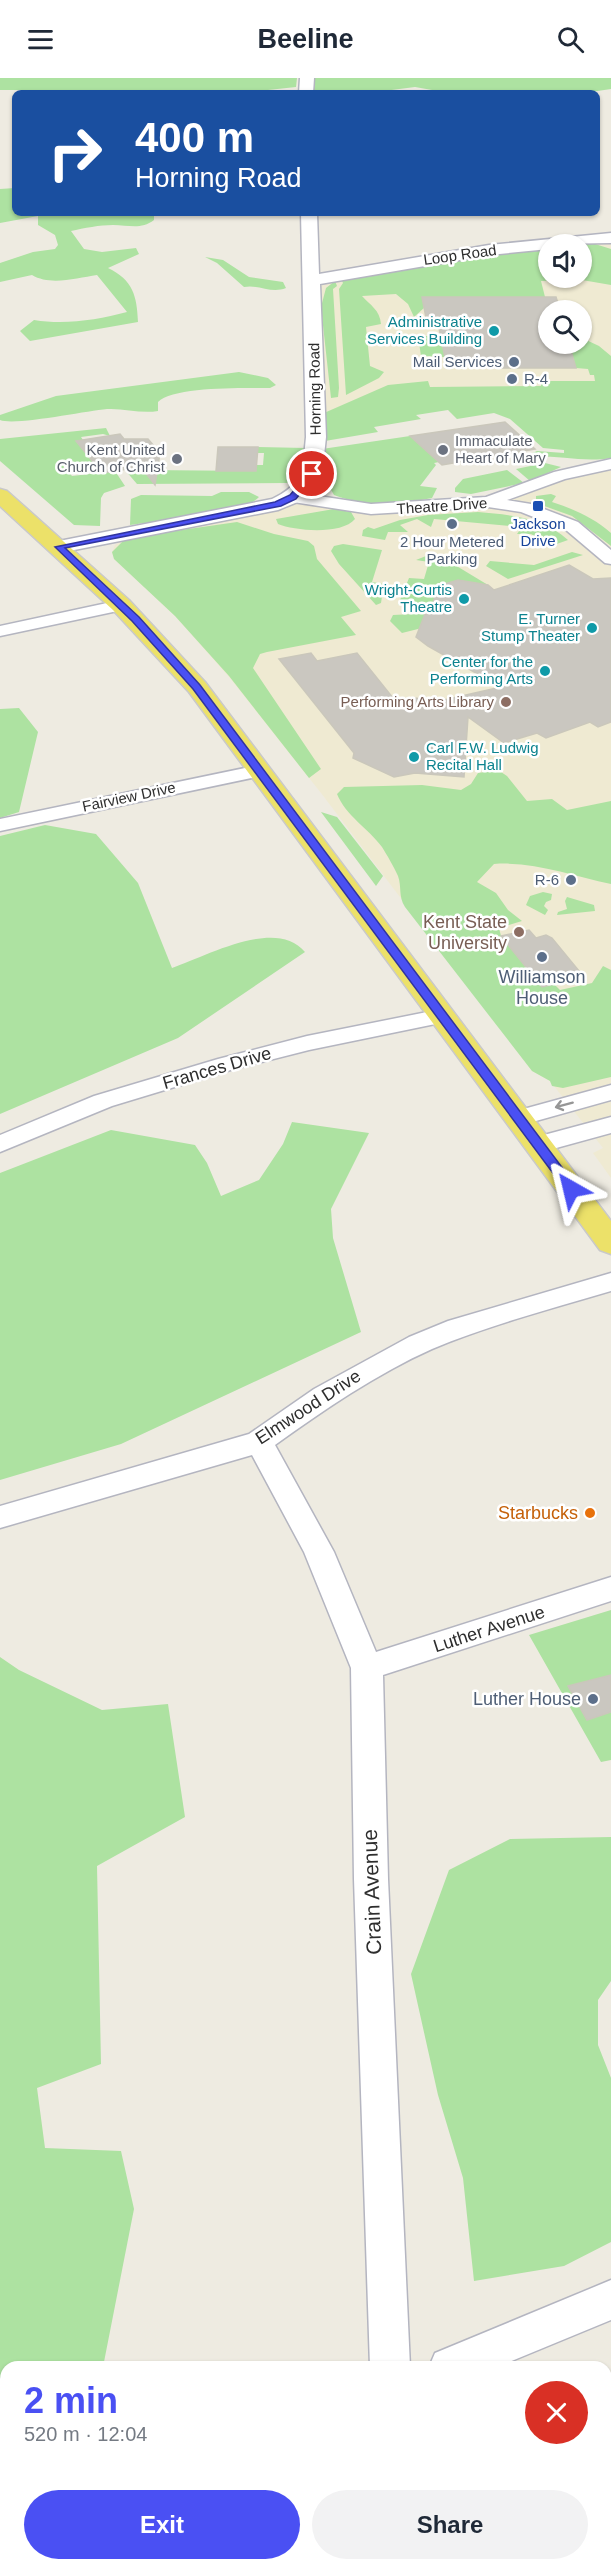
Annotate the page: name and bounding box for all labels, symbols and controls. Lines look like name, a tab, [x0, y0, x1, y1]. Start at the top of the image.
icon: menu	[24, 23, 57, 56]
icon: search	[554, 23, 587, 56]
text: Beeline	[257, 24, 354, 54]
icon: right	[36, 114, 114, 192]
text: 400 m	[135, 114, 254, 161]
text: Horning Road	[135, 163, 302, 193]
map controls	[538, 234, 592, 354]
button: sound	[538, 234, 592, 288]
street label: Loop Road	[422, 241, 497, 268]
button: search	[538, 300, 592, 354]
place label: Administrative Services Building	[367, 313, 482, 347]
marker: Administrative Services Building	[487, 324, 501, 338]
street label: Horning Road	[305, 343, 324, 435]
place label: Mail Services	[413, 353, 502, 370]
marker: Mail Services	[507, 355, 521, 369]
place label: R-4	[524, 370, 548, 387]
marker: R-4	[505, 372, 519, 386]
place label: Immaculate Heart of Mary	[455, 432, 546, 466]
place label: Kent United Church of Christ	[57, 441, 166, 475]
marker: Immaculate Heart of Mary	[436, 443, 450, 457]
pin	[286, 448, 337, 499]
marker: Kent United Church of Christ	[170, 452, 184, 466]
icon: arrive	[295, 457, 328, 490]
street label: Theatre Drive	[396, 494, 488, 517]
marker: Jackson Drive	[531, 499, 545, 513]
place label: Jackson Drive	[510, 515, 566, 549]
marker: 2 Hour Metered Parking	[445, 517, 459, 531]
place label: 2 Hour Metered Parking	[400, 533, 504, 567]
place label: Wright-Curtis Theatre	[365, 581, 452, 615]
marker: Wright-Curtis Theatre	[457, 592, 471, 606]
place label: E. Turner Stump Theater	[481, 610, 580, 644]
marker: E. Turner Stump Theater	[585, 621, 599, 635]
place label: Center for the Performing Arts	[430, 653, 533, 687]
marker: Center for the Performing Arts	[538, 664, 552, 678]
place label: Performing Arts Library	[341, 693, 494, 710]
marker: Performing Arts Library	[499, 695, 513, 709]
place label: Carl F.W. Ludwig Recital Hall	[426, 739, 539, 773]
marker: Carl F.W. Ludwig Recital Hall	[407, 750, 421, 764]
street label: Fairview Drive	[81, 778, 177, 815]
place label: R-6	[535, 871, 559, 888]
marker: R-6	[564, 873, 578, 887]
place label: Kent State University	[423, 912, 507, 953]
marker: Kent State University	[512, 925, 526, 939]
marker: Williamson House	[535, 950, 549, 964]
place label: Williamson House	[498, 967, 586, 1008]
street label: Frances Drive	[160, 1043, 274, 1093]
one-way arrow	[555, 1100, 574, 1111]
position arrow	[539, 1157, 603, 1221]
street label: Elmwood Drive	[252, 1366, 364, 1448]
place label: Starbucks	[498, 1503, 578, 1523]
marker: Starbucks	[583, 1506, 597, 1520]
street label: Luther Avenue	[431, 1602, 547, 1656]
place label: Luther House	[473, 1689, 581, 1709]
marker: Luther House	[586, 1692, 600, 1706]
street label: Crain Avenue	[358, 1829, 385, 1955]
text: 2 min	[24, 2380, 118, 2421]
button: close	[525, 2381, 588, 2444]
text: 520 m · 12:04	[24, 2423, 147, 2445]
button: Exit	[24, 2490, 300, 2559]
button: Share	[312, 2490, 588, 2559]

